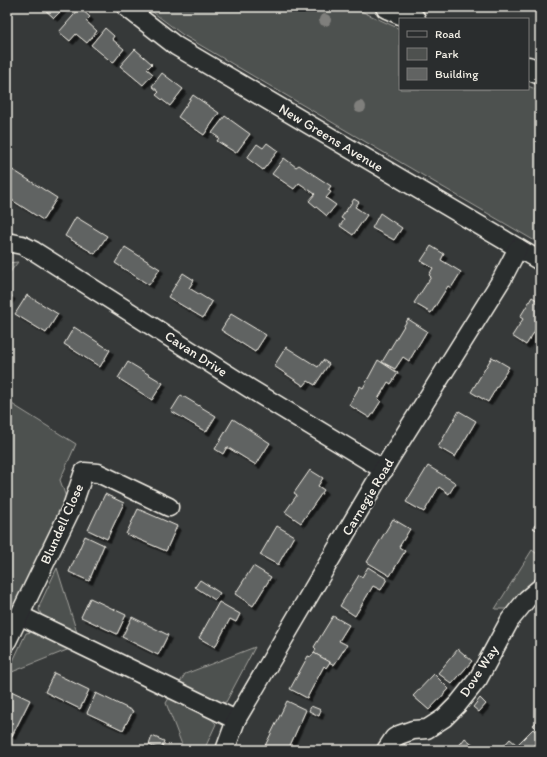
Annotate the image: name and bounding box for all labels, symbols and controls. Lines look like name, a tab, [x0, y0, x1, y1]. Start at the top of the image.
legend	[399, 18, 529, 90]
text: Road	[435, 27, 461, 41]
text: Park	[435, 47, 459, 61]
text: Building	[435, 67, 479, 81]
street label: New Greens Avenue	[276, 100, 387, 176]
street label: Cavan Drive	[161, 327, 231, 381]
street label: Carnegie Road	[338, 455, 398, 539]
street label: Blundell Close	[37, 481, 87, 567]
street label: Dove Way	[456, 641, 502, 700]

